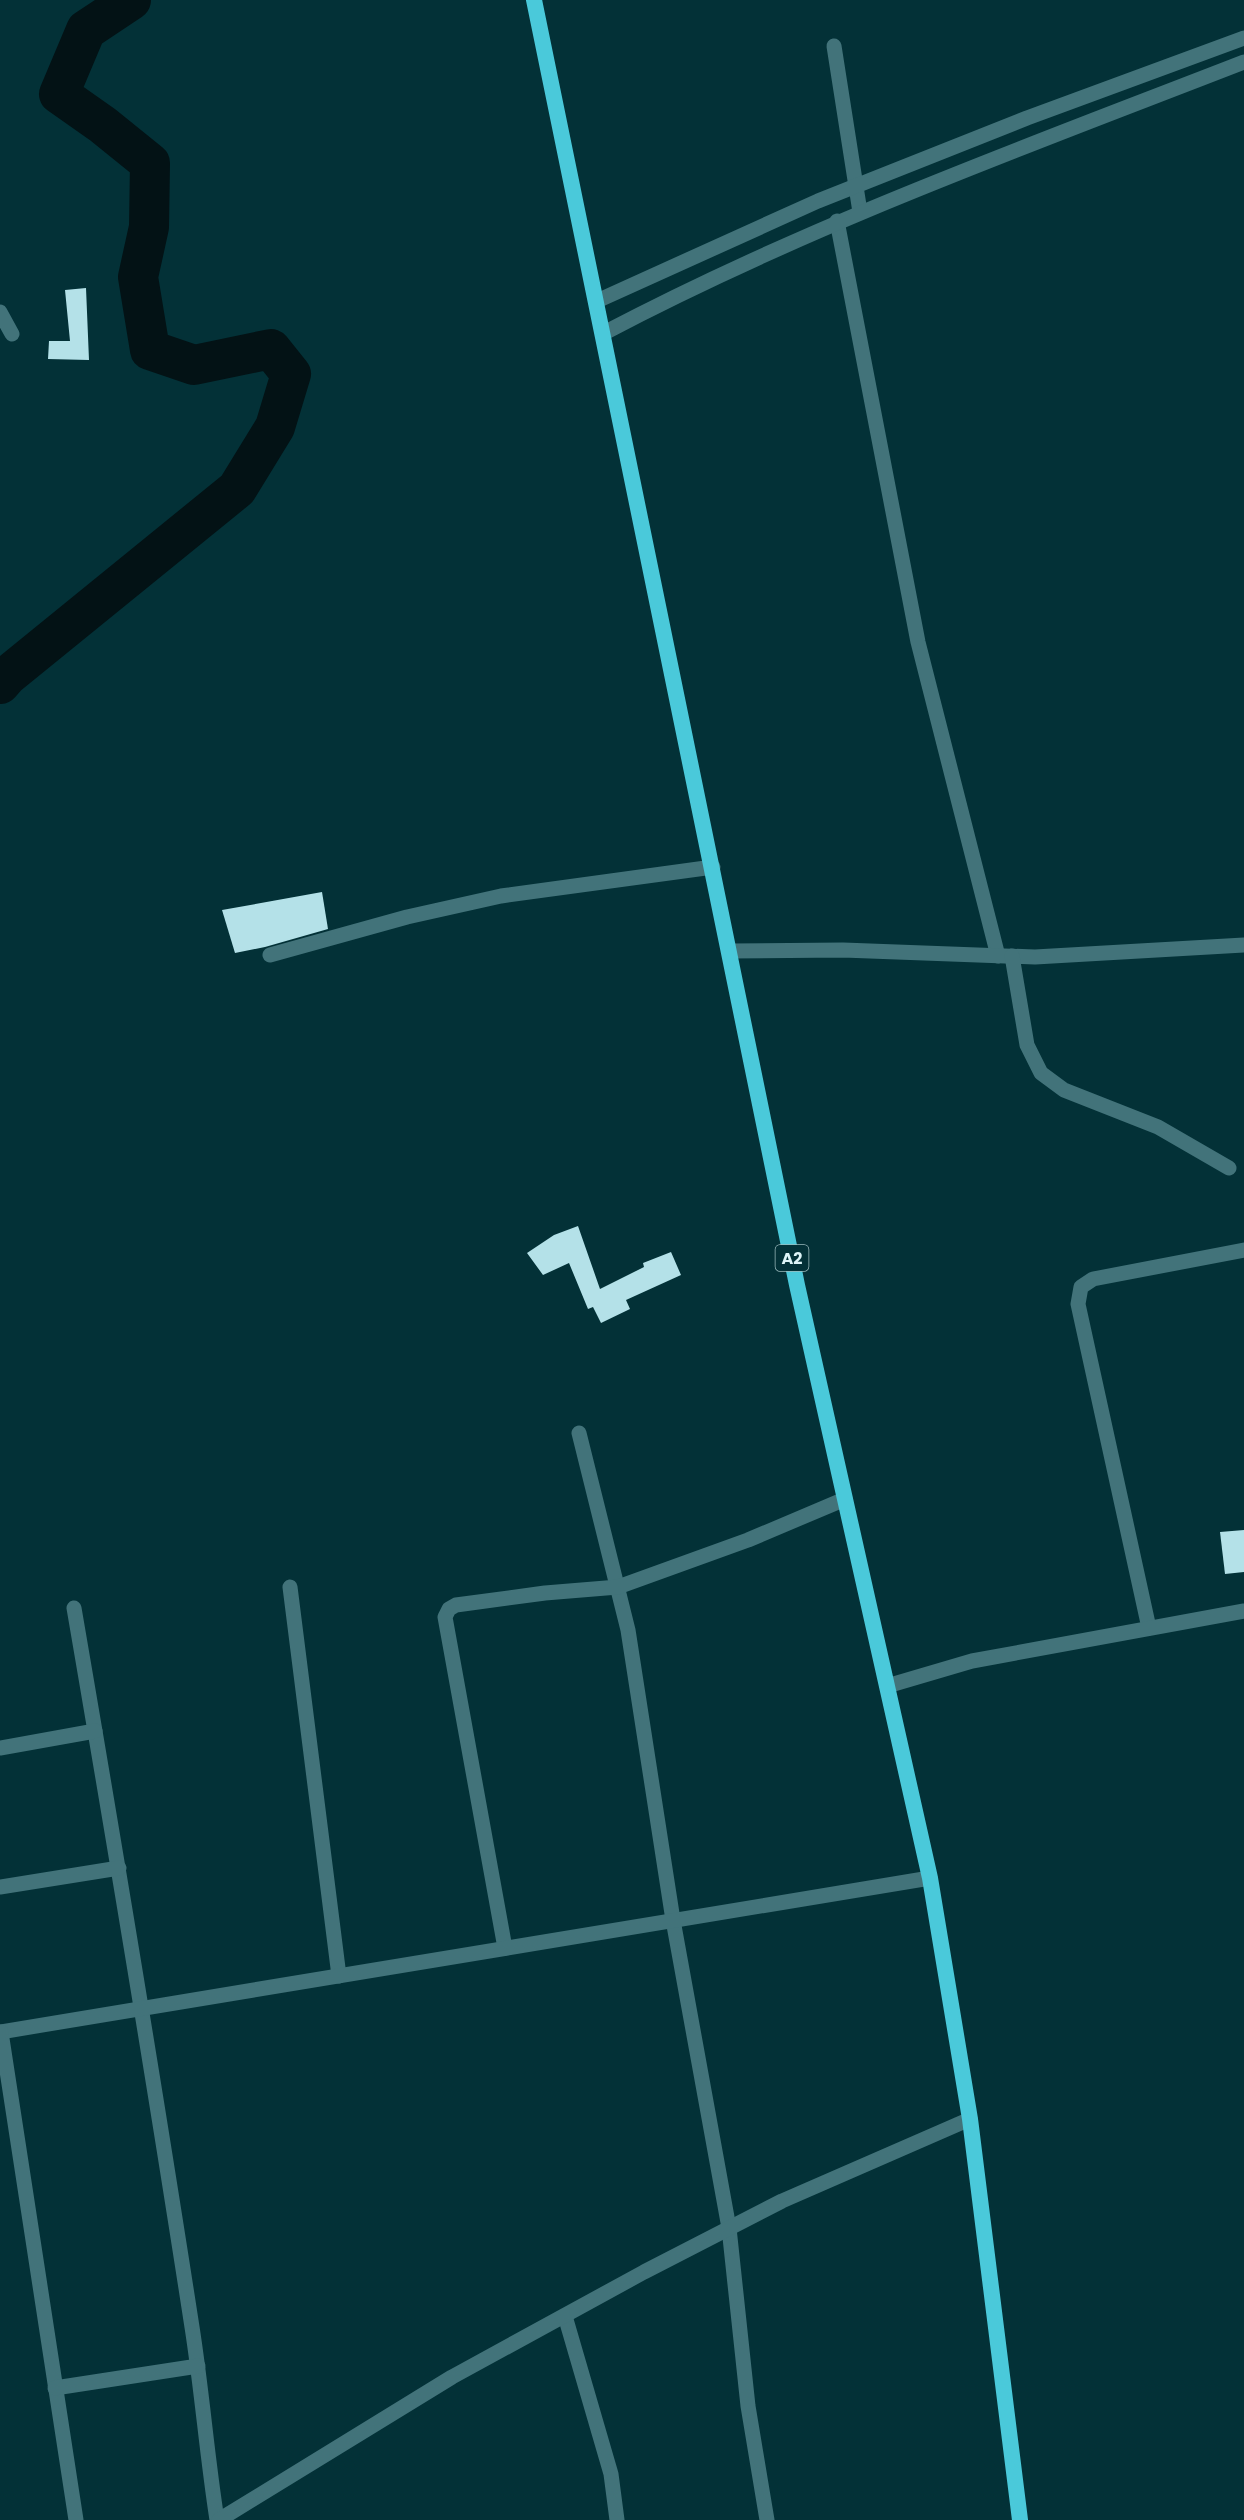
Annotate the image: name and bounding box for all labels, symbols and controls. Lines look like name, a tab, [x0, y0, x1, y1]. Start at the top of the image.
road number: A2	[776, 1245, 808, 1271]

